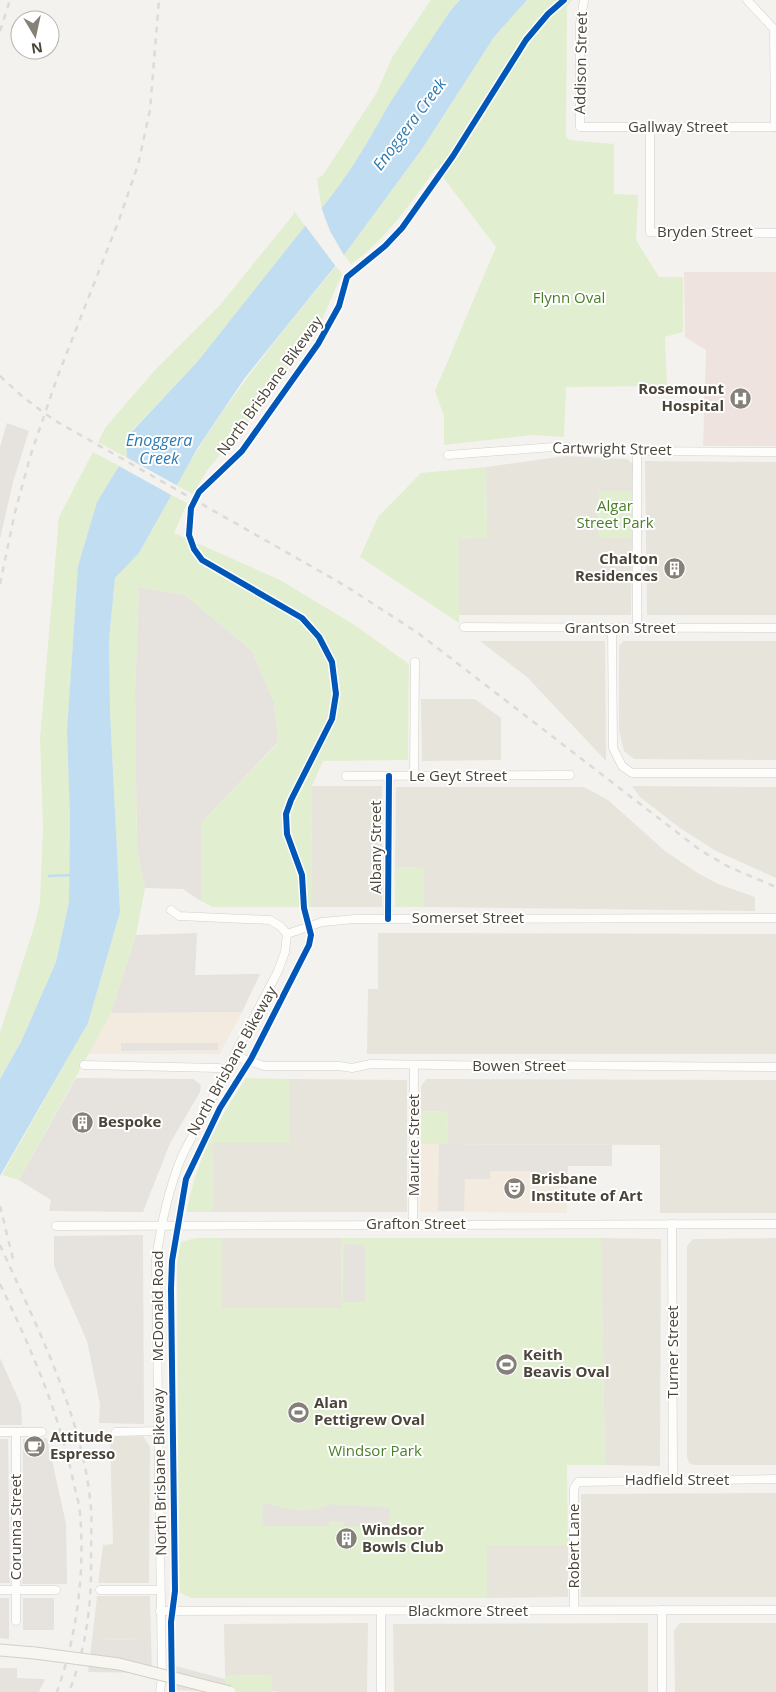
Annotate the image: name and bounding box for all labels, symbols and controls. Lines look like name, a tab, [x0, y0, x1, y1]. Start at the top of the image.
north arrow	[10, 10, 60, 60]
street label: Addison Street	[569, 11, 591, 115]
text: N	[30, 38, 44, 59]
water label: Enoggera Creek	[367, 72, 452, 175]
street label: Gallway Street	[628, 116, 728, 136]
street label: Bryden Street	[657, 221, 753, 241]
park label: Flynn Oval	[533, 287, 605, 307]
street label: North Brisbane Bikeway	[212, 311, 327, 459]
place label: Rosemount Hospital	[638, 378, 724, 415]
hospital icon: Rosemount Hospital	[728, 386, 752, 410]
water label: Enoggera Creek	[126, 429, 192, 469]
street label: Cartwright Street	[552, 437, 672, 459]
park label: Algar Street Park	[576, 495, 654, 532]
place label: Chalton Residences	[575, 548, 658, 585]
building icon: Chalton Residences	[662, 556, 686, 580]
street label: Grantson Street	[564, 617, 676, 637]
street label: Le Geyt Street	[409, 765, 507, 785]
street label: Albany Street	[365, 800, 385, 894]
street label: Somerset Street	[412, 907, 524, 927]
street label: North Brisbane Bikeway	[182, 982, 281, 1139]
street label: Bowen Street	[472, 1055, 566, 1075]
street label: Maurice Street	[403, 1094, 423, 1196]
building icon: Bespoke	[70, 1110, 94, 1134]
place label: Bespoke	[98, 1111, 161, 1131]
place label: Brisbane Institute of Art	[531, 1168, 643, 1205]
theatre icon: Brisbane Institute of Art	[503, 1176, 527, 1200]
street label: Grafton Street	[366, 1213, 466, 1233]
street label: McDonald Road	[147, 1251, 167, 1361]
street label: Turner Street	[662, 1305, 682, 1399]
place label: Keith Beavis Oval	[523, 1344, 610, 1381]
sports icon: Keith Beavis Oval	[495, 1352, 519, 1376]
street label: North Brisbane Bikeway	[148, 1387, 170, 1556]
place label: Alan Pettigrew Oval	[314, 1392, 425, 1429]
sports icon: Alan Pettigrew Oval	[286, 1400, 310, 1424]
place label: Attitude Espresso	[50, 1426, 115, 1463]
cafe icon: Attitude Espresso	[22, 1434, 46, 1458]
park label: Windsor Park	[328, 1440, 422, 1460]
street label: Hadfield Street	[625, 1469, 729, 1489]
street label: Corunna Street	[5, 1474, 25, 1580]
street label: Robert Lane	[563, 1503, 583, 1589]
place label: Windsor Bowls Club	[362, 1519, 444, 1556]
building icon: Windsor Bowls Club	[334, 1527, 358, 1551]
street label: Blackmore Street	[408, 1600, 528, 1620]

